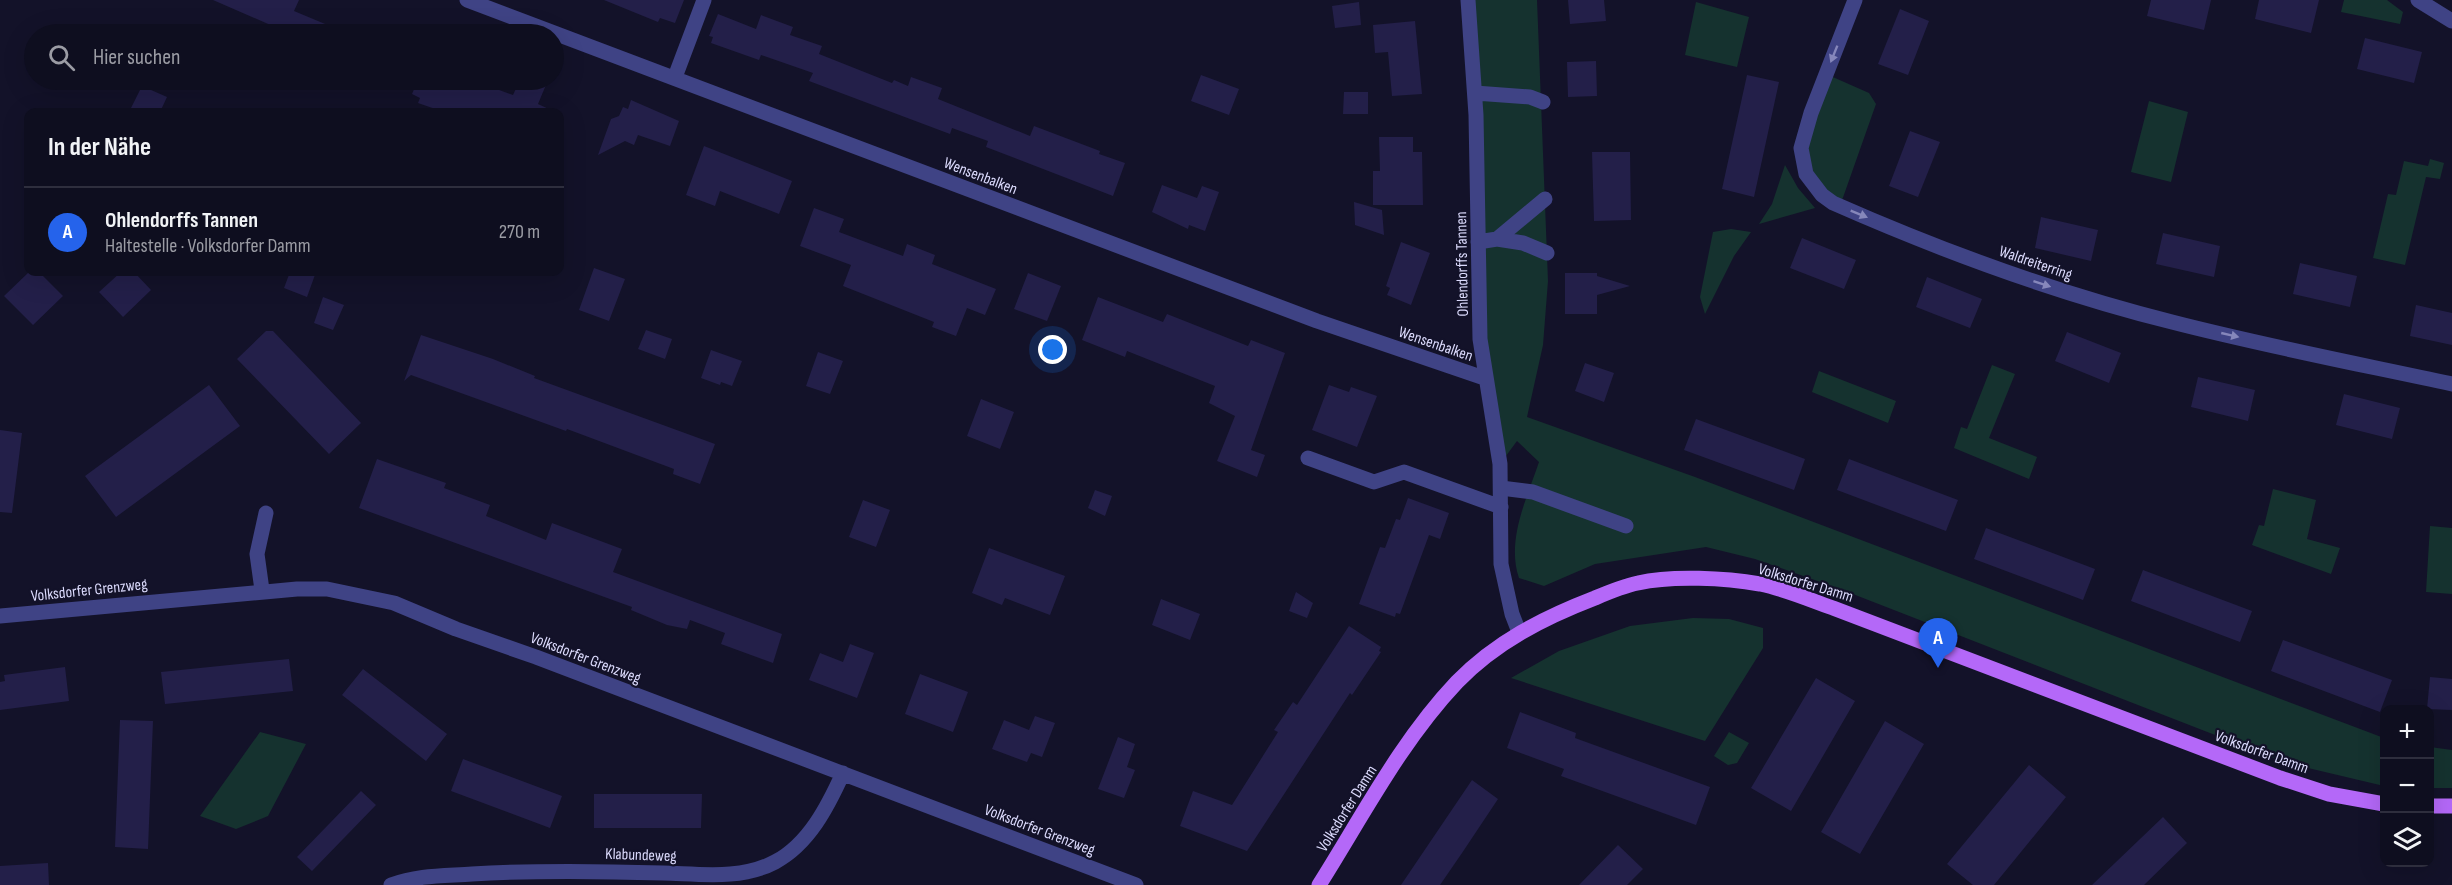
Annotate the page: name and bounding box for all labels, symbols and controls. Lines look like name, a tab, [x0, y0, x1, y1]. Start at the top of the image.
search box	[24, 24, 564, 90]
icon: search	[45, 41, 78, 74]
text: Hier suchen	[93, 44, 181, 71]
one-way arrow	[1829, 46, 1839, 64]
text: In der Nähe	[48, 132, 151, 163]
street label: Wensenbalken	[941, 154, 1020, 199]
text: Ohlendorffs Tannen	[105, 207, 258, 234]
one-way arrow	[1851, 210, 1869, 220]
street label: Ohlendorffs Tannen	[1452, 211, 1473, 317]
text: A	[63, 220, 72, 244]
text: 270 m	[499, 220, 540, 244]
text: Haltestelle · Volksdorfer Damm	[105, 234, 311, 258]
street label: Waldreiterring	[1996, 242, 2075, 285]
one-way arrow	[2033, 280, 2051, 289]
street label: Wensenbalken	[1396, 323, 1475, 366]
one-way arrow	[2220, 331, 2239, 341]
your location	[1038, 335, 1067, 364]
street label: Volksdorfer Damm	[1756, 560, 1855, 607]
street label: Volksdorfer Grenzweg	[30, 575, 148, 606]
pin: A	[1918, 618, 1958, 668]
street label: Volksdorfer Grenzweg	[527, 629, 643, 688]
map controls	[2380, 705, 2434, 867]
button: +	[2380, 705, 2434, 759]
street label: Volksdorfer Damm	[2212, 727, 2311, 778]
button: −	[2380, 759, 2434, 813]
street label: Volksdorfer Damm	[1313, 762, 1381, 856]
street label: Volksdorfer Grenzweg	[981, 801, 1097, 860]
button: layers	[2380, 813, 2434, 867]
street label: Klabundeweg	[605, 845, 677, 866]

